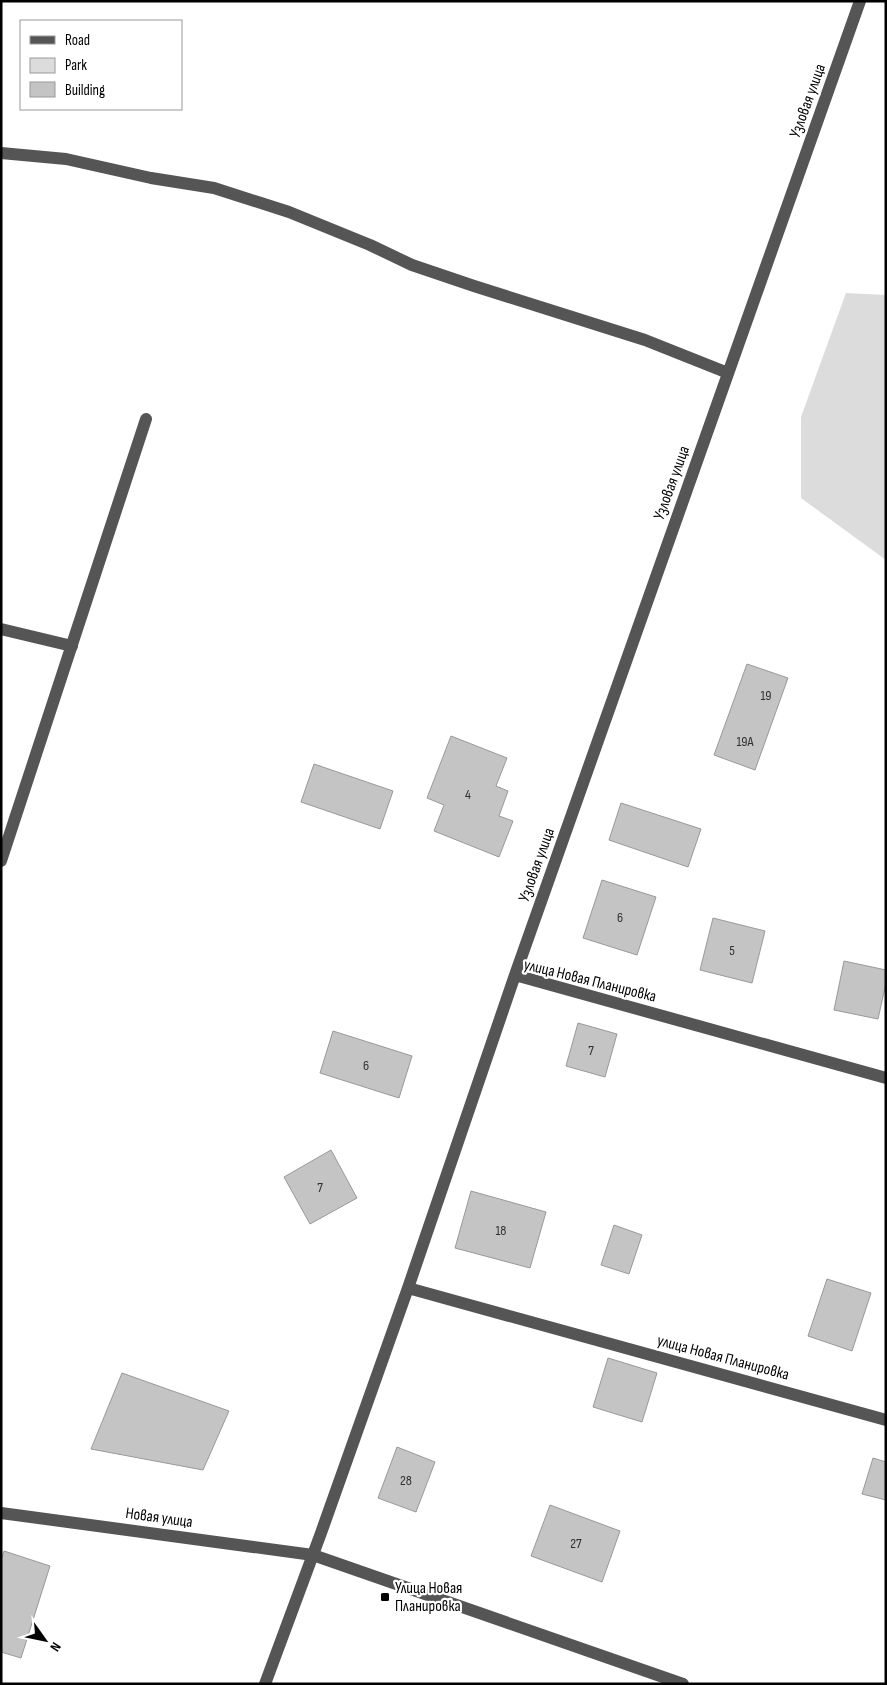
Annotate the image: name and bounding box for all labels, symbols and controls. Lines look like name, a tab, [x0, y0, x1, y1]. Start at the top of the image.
legend	[20, 20, 182, 110]
text: Road	[65, 31, 90, 50]
text: Park	[65, 56, 87, 75]
street label: Узловая улица	[786, 61, 830, 141]
text: Building	[65, 81, 105, 100]
street label: Узловая улица	[650, 443, 694, 523]
house number: 19	[760, 687, 772, 704]
house number: 19А	[736, 733, 755, 750]
house number: 4	[465, 786, 471, 803]
street label: Узловая улица	[515, 825, 559, 905]
house number: 6	[617, 909, 623, 926]
house number: 5	[729, 942, 735, 959]
street label: улица Новая Планировка	[522, 955, 658, 1007]
house number: 7	[588, 1042, 594, 1059]
house number: 6	[363, 1057, 369, 1074]
house number: 7	[317, 1179, 323, 1196]
house number: 18	[495, 1222, 507, 1239]
street label: улица Новая Планировка	[655, 1331, 791, 1385]
house number: 28	[400, 1472, 412, 1489]
street label: Новая улица	[124, 1504, 194, 1532]
house number: 27	[570, 1535, 582, 1552]
place label: Улица Новая Планировка	[395, 1579, 462, 1616]
marker: Улица Новая Планировка	[379, 1591, 391, 1603]
north arrow	[20, 1615, 70, 1665]
text: N	[46, 1639, 65, 1655]

